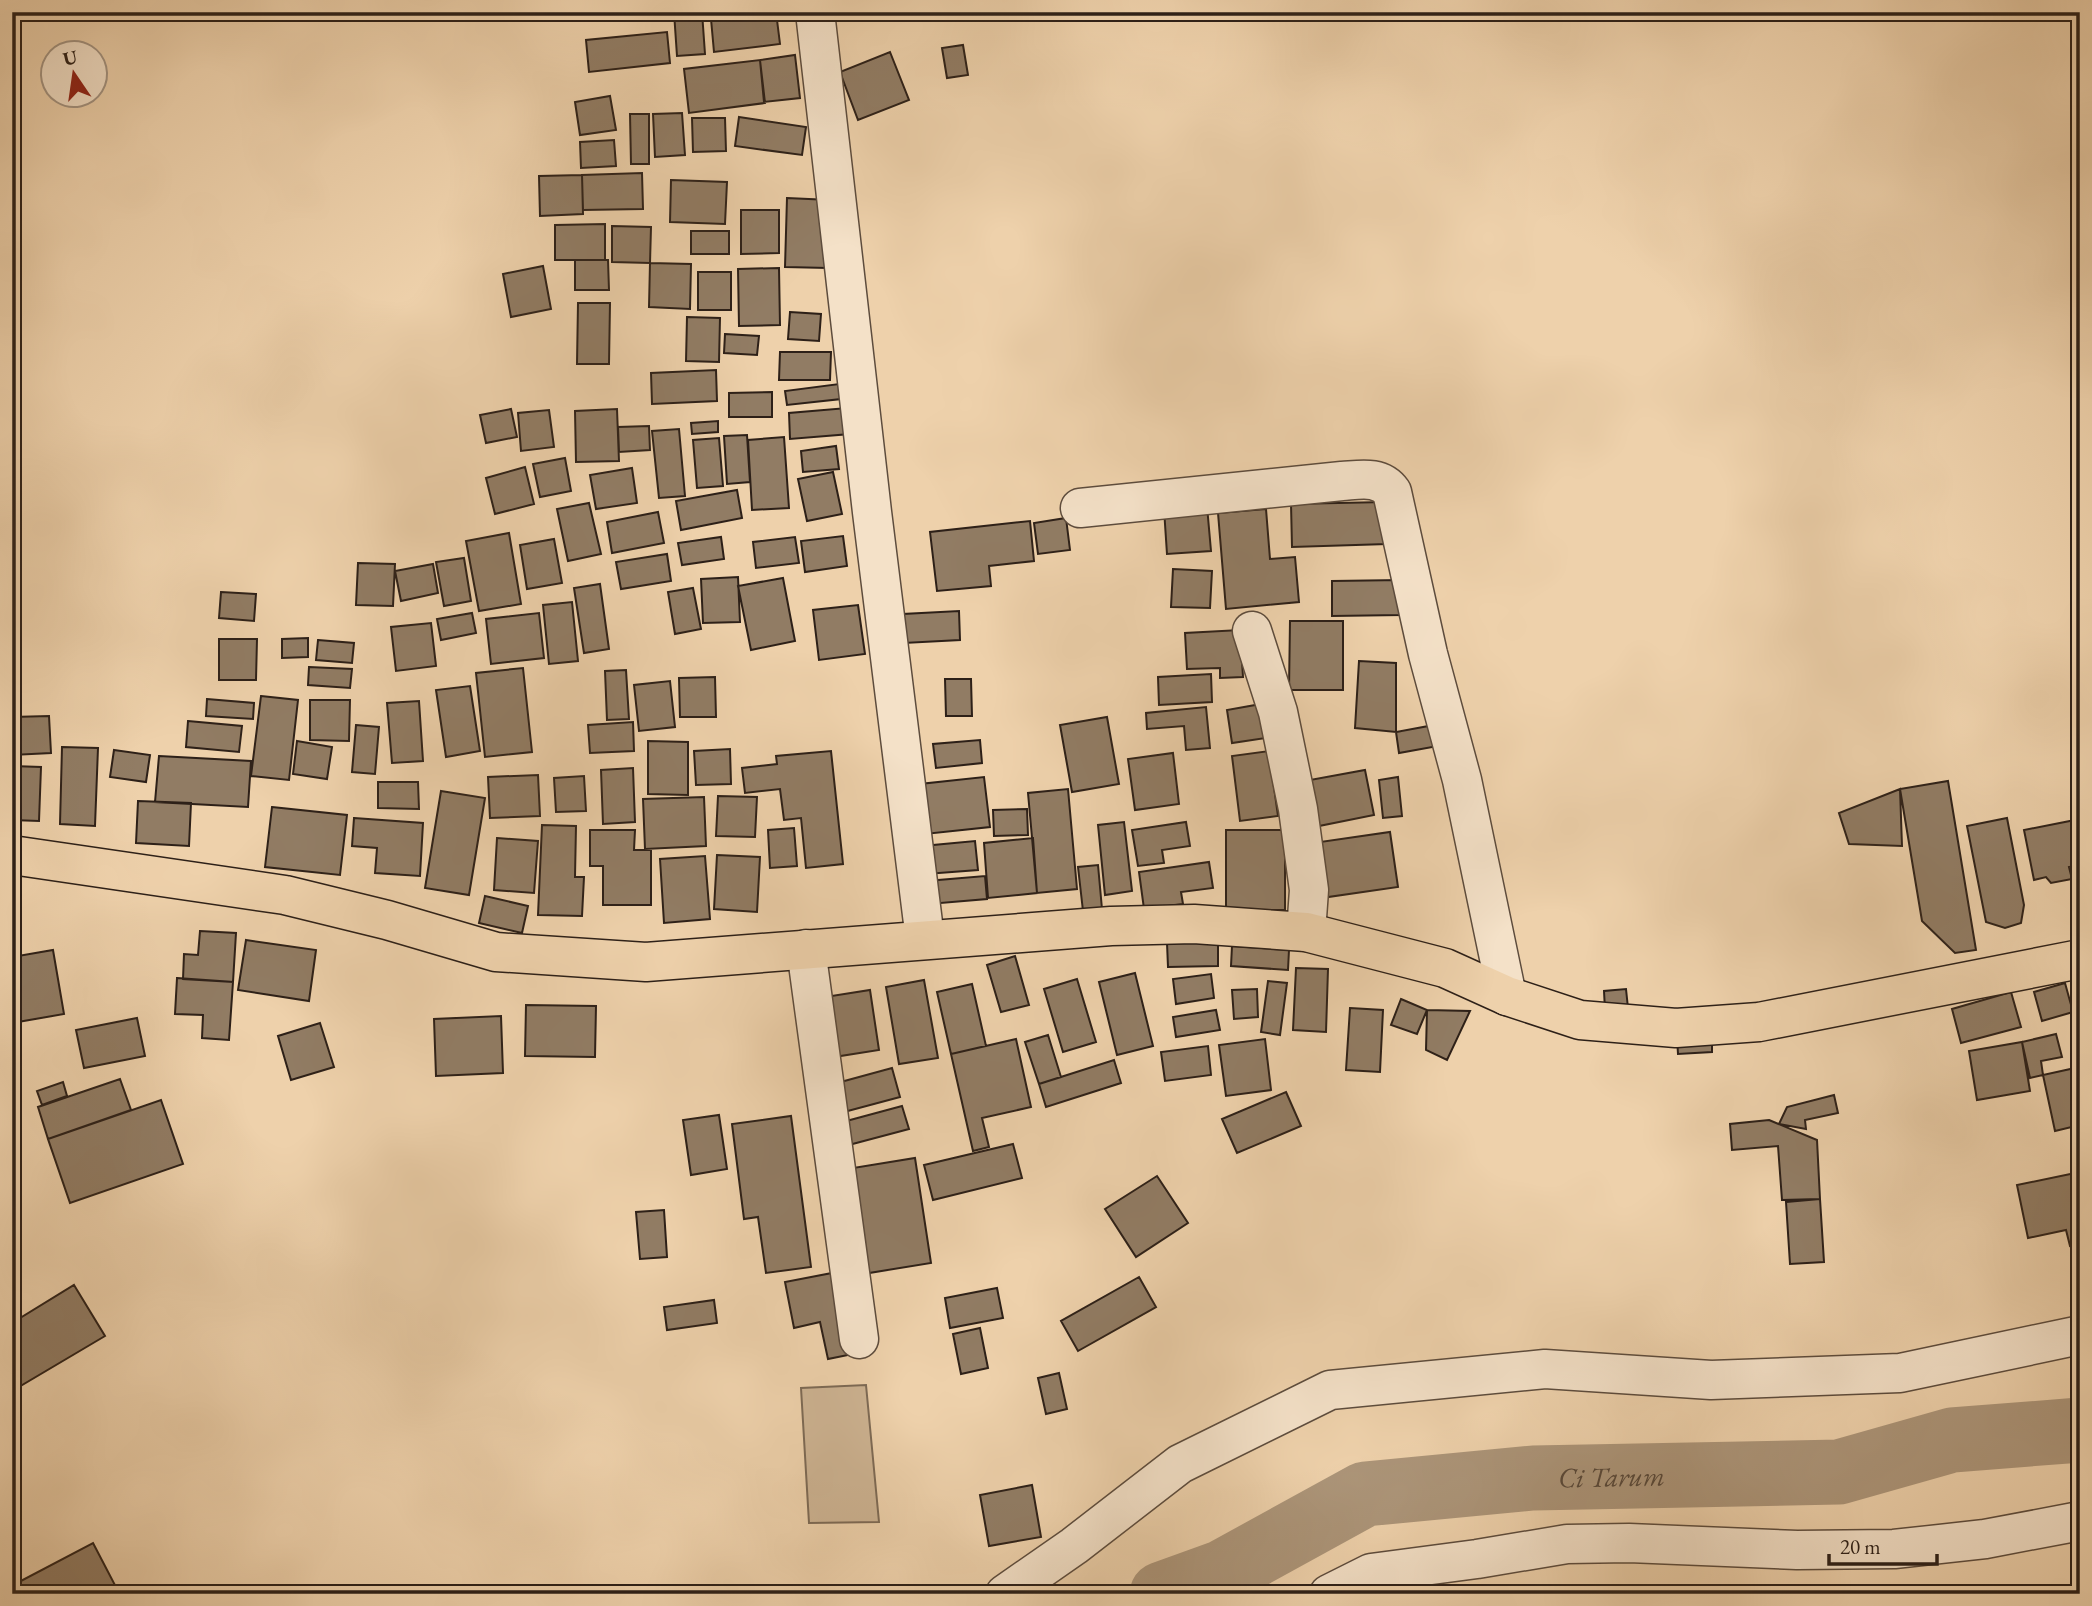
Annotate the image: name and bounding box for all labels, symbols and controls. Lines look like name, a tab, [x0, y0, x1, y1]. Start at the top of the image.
north arrow	[38, 38, 108, 108]
text: U	[61, 44, 80, 72]
water label: Ci Tarum	[1558, 1457, 1665, 1496]
scale bar	[1829, 1522, 1938, 1566]
text: 20 m	[1840, 1533, 1881, 1560]

